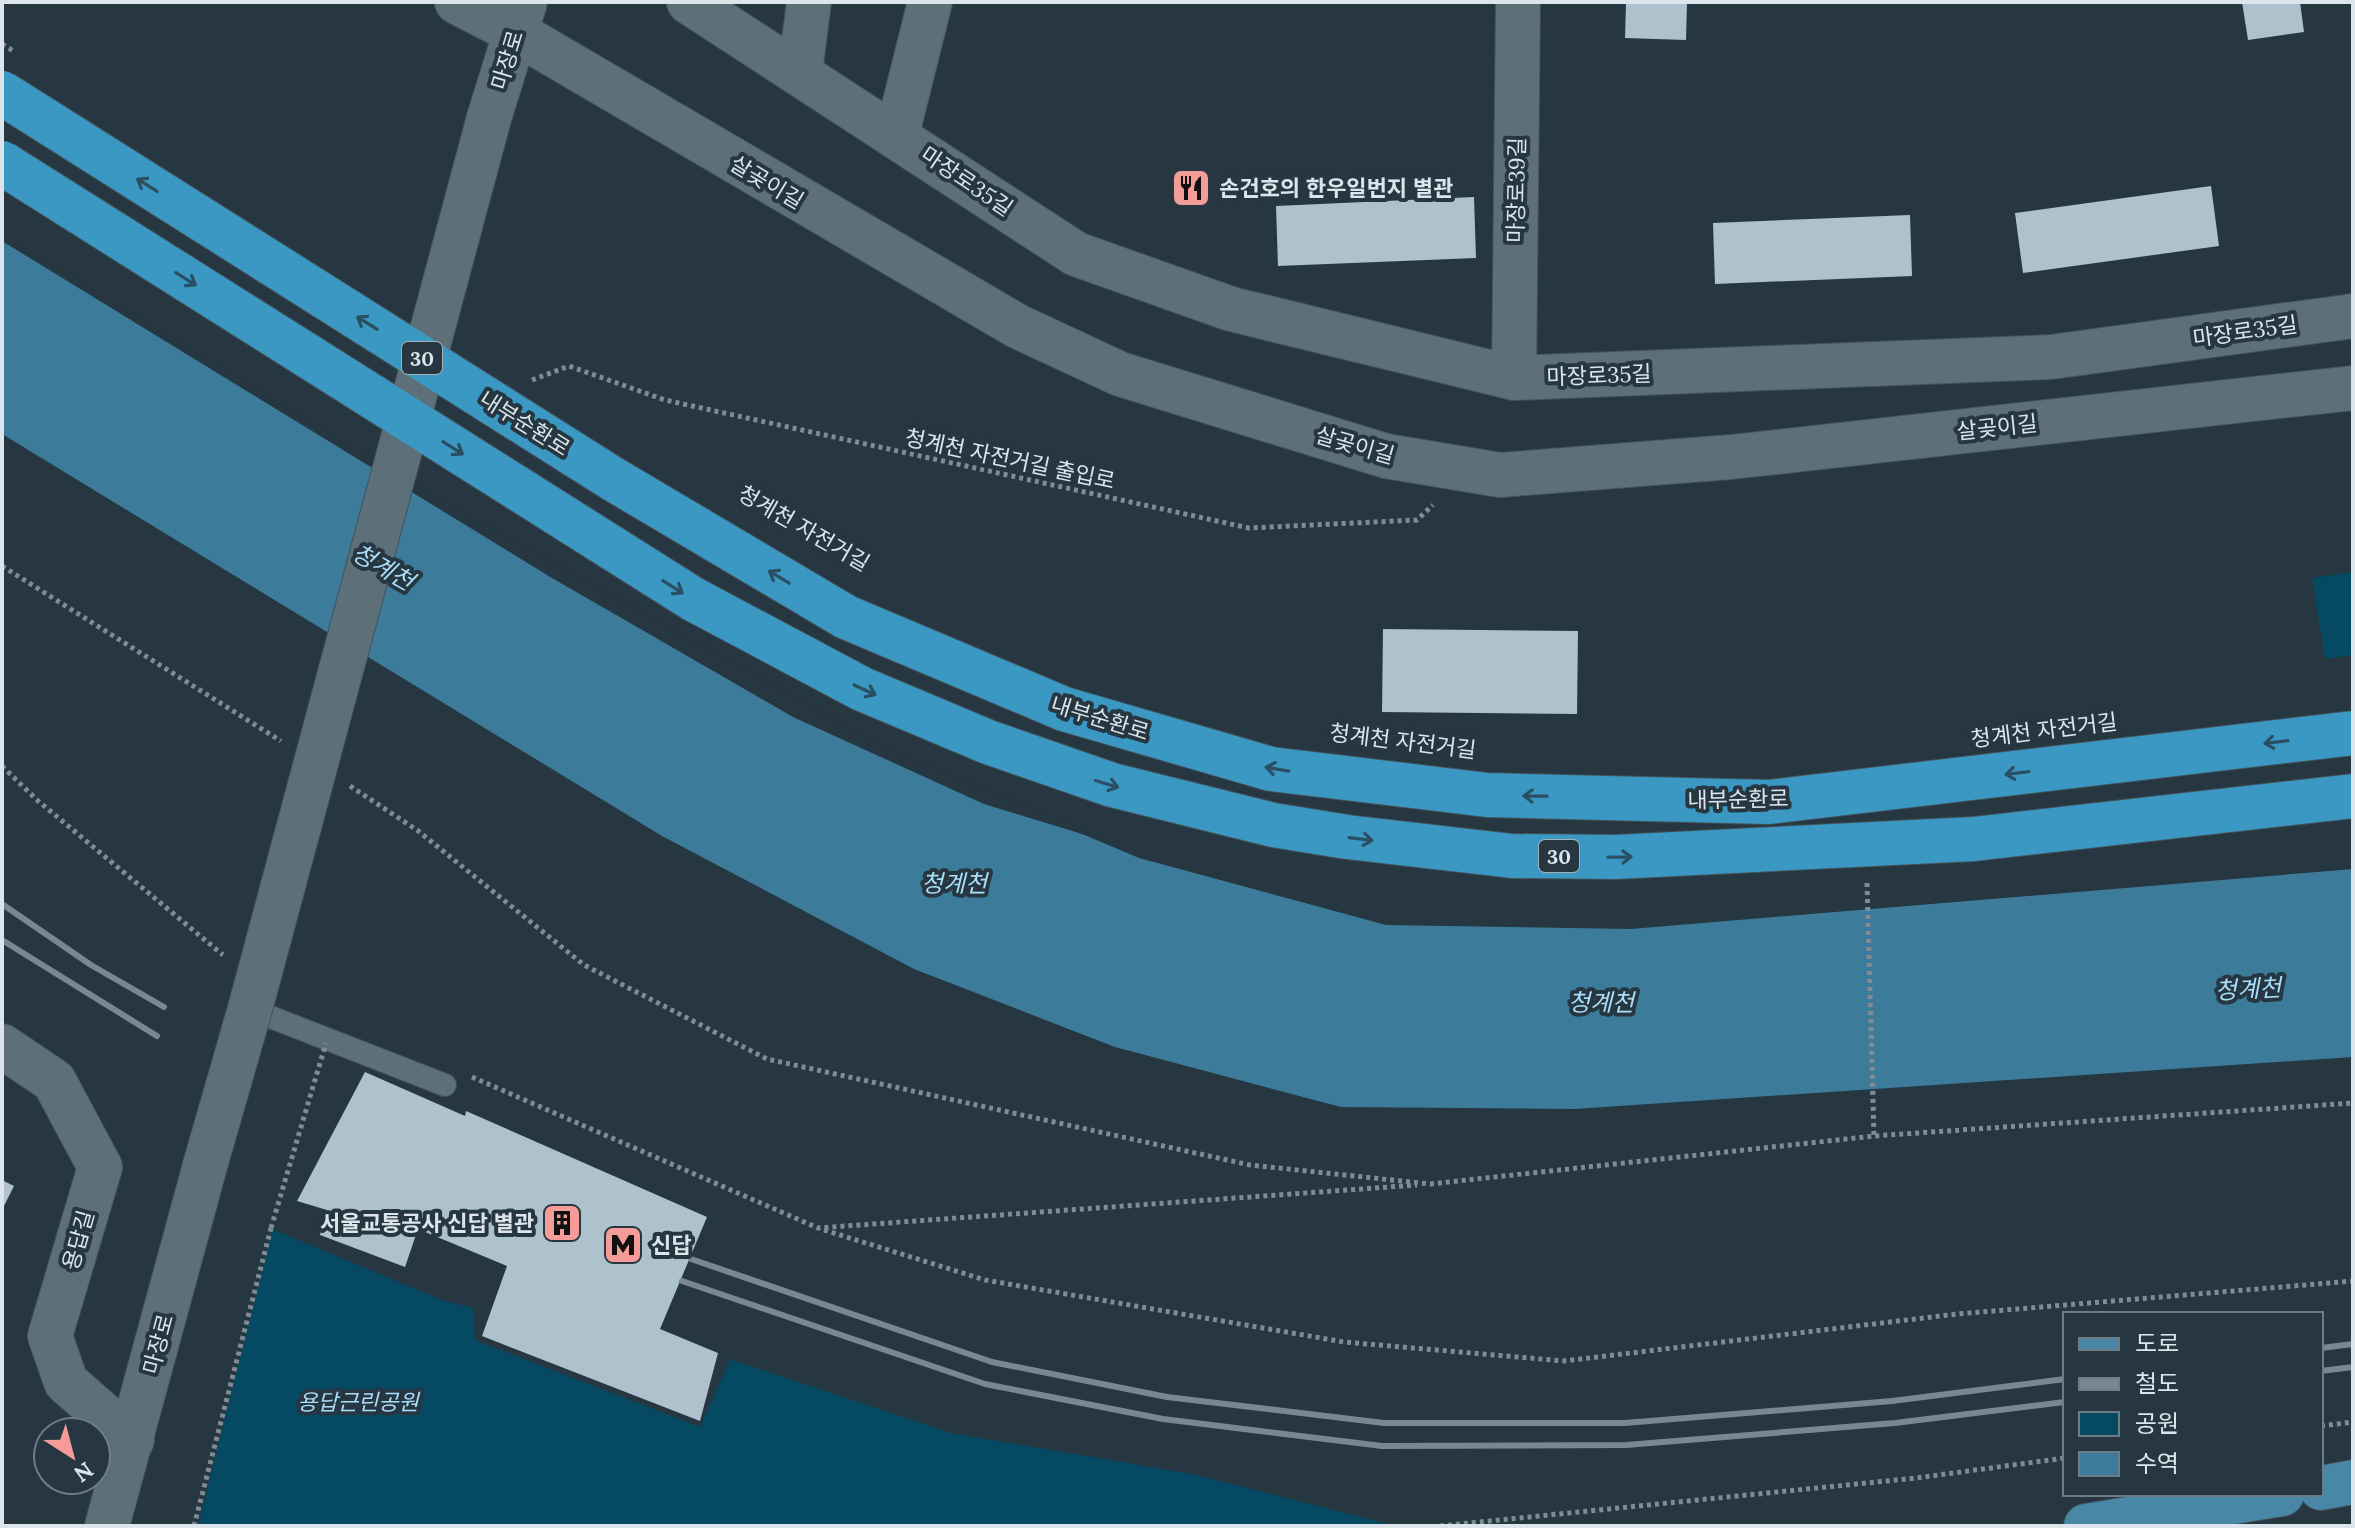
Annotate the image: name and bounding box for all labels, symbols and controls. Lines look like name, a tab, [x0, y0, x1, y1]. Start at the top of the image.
street label: 마장로	[485, 27, 529, 93]
street label: 마장로39길	[1501, 137, 1531, 243]
street label: 마장로35길	[916, 140, 1018, 222]
street label: 살곶이길	[725, 149, 809, 215]
restaurant icon: 손건호의 한우일번지 별관	[1170, 167, 1212, 209]
place label: 손건호의 한우일번지 별관	[1219, 174, 1453, 202]
one-way arrow	[136, 176, 159, 192]
one-way arrow	[174, 272, 197, 288]
street label: 마장로35길	[2191, 310, 2299, 352]
one-way arrow	[356, 315, 379, 331]
road number: 30	[402, 342, 442, 374]
street label: 마장로35길	[1546, 359, 1652, 391]
street label: 내부순환로	[475, 384, 575, 462]
street label: 살곶이길	[1955, 409, 2039, 445]
street label: 살곶이길	[1312, 420, 1398, 470]
street label: 청계천 자전거길 출입로	[902, 423, 1118, 495]
one-way arrow	[441, 441, 464, 457]
street label: 청계천 자전거길	[733, 479, 875, 577]
water label: 청계천	[347, 537, 422, 598]
one-way arrow	[768, 569, 791, 585]
one-way arrow	[661, 579, 684, 595]
one-way arrow	[852, 683, 877, 698]
street label: 내부순환로	[1048, 690, 1152, 746]
street label: 청계천 자전거길	[1969, 707, 2119, 753]
street label: 청계천 자전거길	[1328, 718, 1478, 764]
one-way arrow	[2263, 735, 2289, 750]
one-way arrow	[1265, 760, 1290, 775]
one-way arrow	[2005, 766, 2030, 781]
one-way arrow	[1094, 778, 1119, 792]
street label: 내부순환로	[1687, 784, 1789, 814]
one-way arrow	[1522, 789, 1549, 804]
one-way arrow	[1348, 832, 1373, 847]
road number: 30	[1539, 840, 1579, 872]
one-way arrow	[1606, 849, 1633, 864]
water label: 청계천	[921, 868, 990, 899]
water label: 청계천	[2214, 972, 2285, 1006]
water label: 청계천	[1568, 987, 1637, 1018]
building icon: 서울교통공사 신답 별관	[541, 1202, 583, 1244]
street label: 용답길	[56, 1207, 100, 1273]
place label: 서울교통공사 신답 별관	[320, 1209, 534, 1237]
metro station icon: 신답	[602, 1224, 644, 1266]
place label: 신답	[651, 1231, 691, 1259]
street label: 마장로	[137, 1311, 179, 1377]
legend	[2063, 1312, 2323, 1496]
text: 도로	[2135, 1328, 2179, 1359]
text: 철도	[2135, 1368, 2179, 1399]
park label: 용답근린공원	[297, 1388, 420, 1416]
text: 공원	[2135, 1408, 2179, 1439]
north arrow	[32, 1416, 112, 1496]
text: 수역	[2135, 1448, 2179, 1479]
text: N	[69, 1456, 99, 1489]

